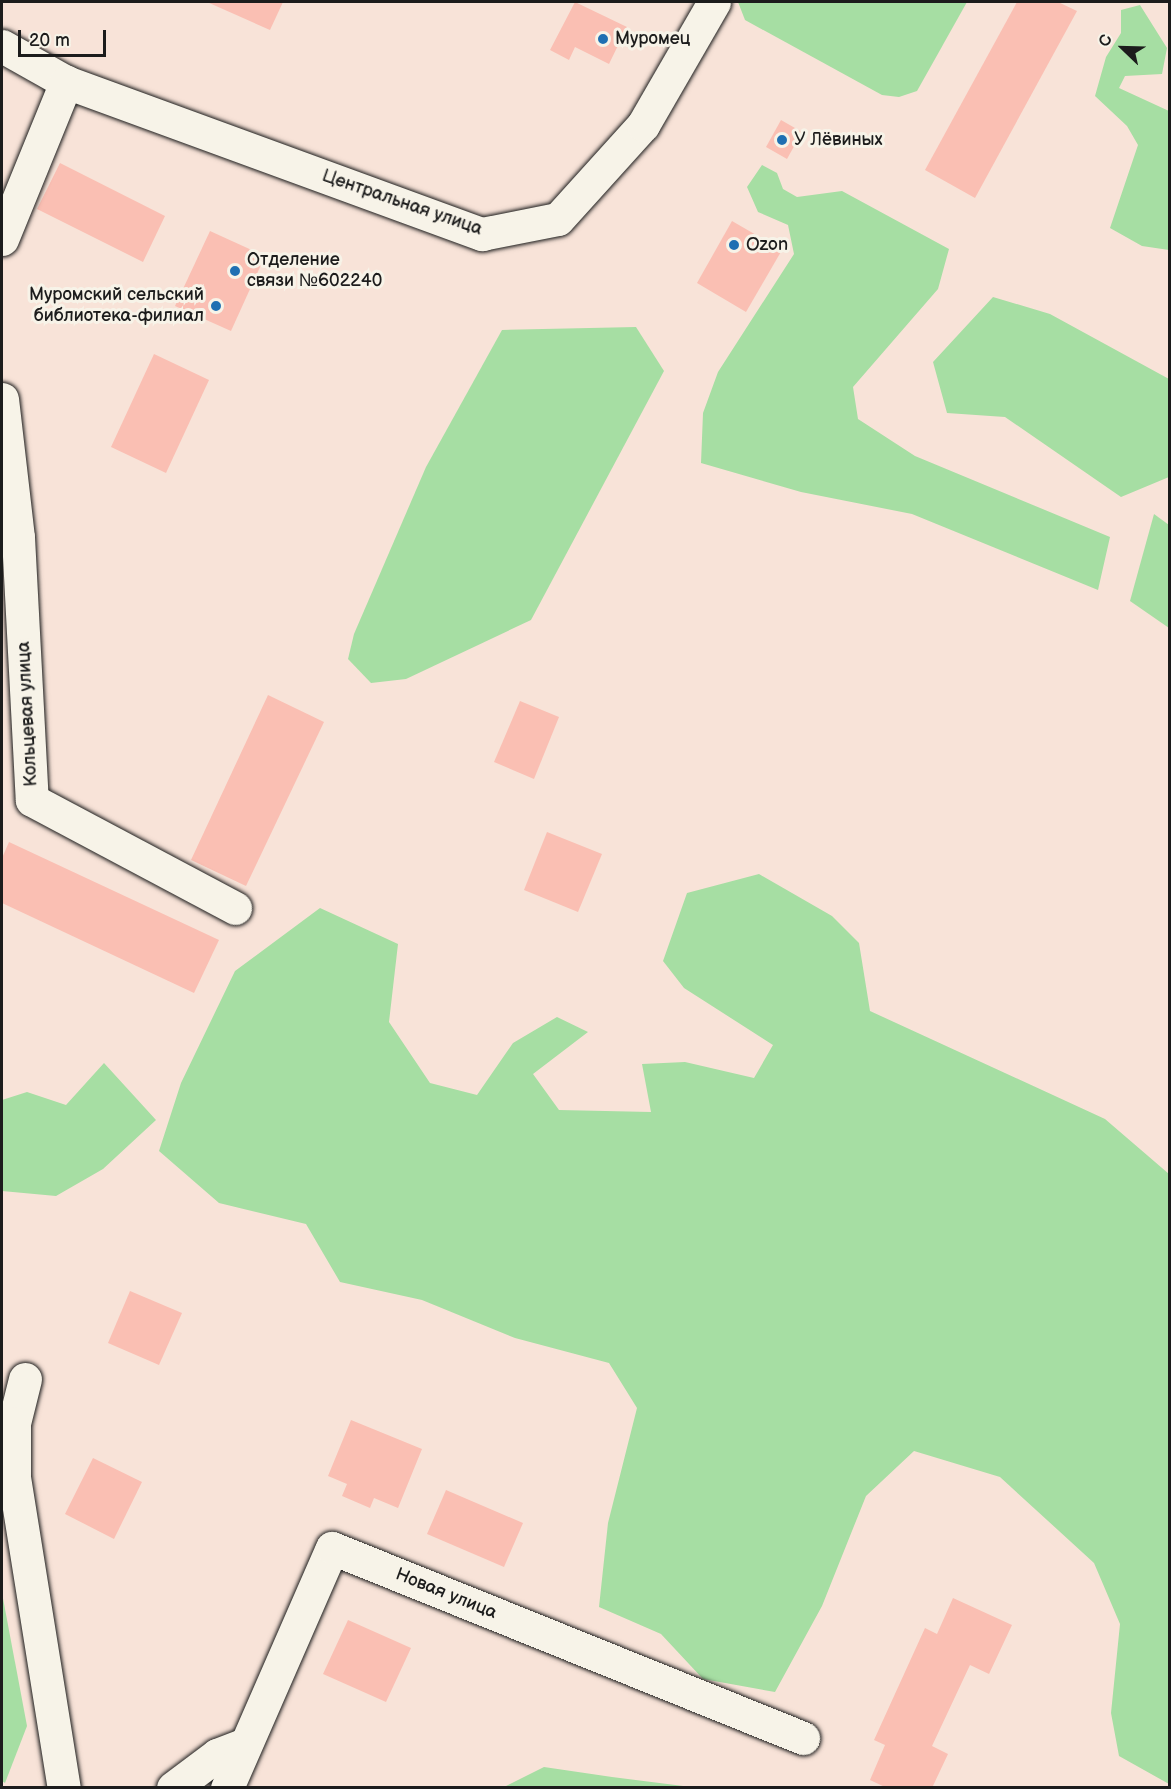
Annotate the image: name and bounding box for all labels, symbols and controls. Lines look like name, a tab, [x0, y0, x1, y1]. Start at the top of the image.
scale bar	[21, 18, 110, 56]
north arrow	[1093, 18, 1153, 78]
place label: Муромец	[615, 28, 690, 50]
text: 20 m	[29, 30, 70, 51]
marker: Муромец	[596, 32, 610, 46]
text: С	[1095, 32, 1117, 50]
place label: У Лёвиных	[794, 129, 883, 151]
marker: У Лёвиных	[775, 133, 789, 147]
street label: Центральная улица	[319, 165, 485, 241]
place label: Ozon	[746, 234, 788, 256]
marker: Ozon	[727, 238, 741, 252]
place label: Отделение связи №602240	[247, 250, 382, 292]
marker: Отделение связи №602240	[228, 264, 242, 278]
place label: Муромский сельский библиотека-филиал	[29, 285, 204, 328]
marker: Муромский сельский библиотека-филиал	[209, 299, 223, 313]
street label: Кольцевая улица	[13, 641, 43, 787]
street label: Новая улица	[392, 1564, 500, 1624]

